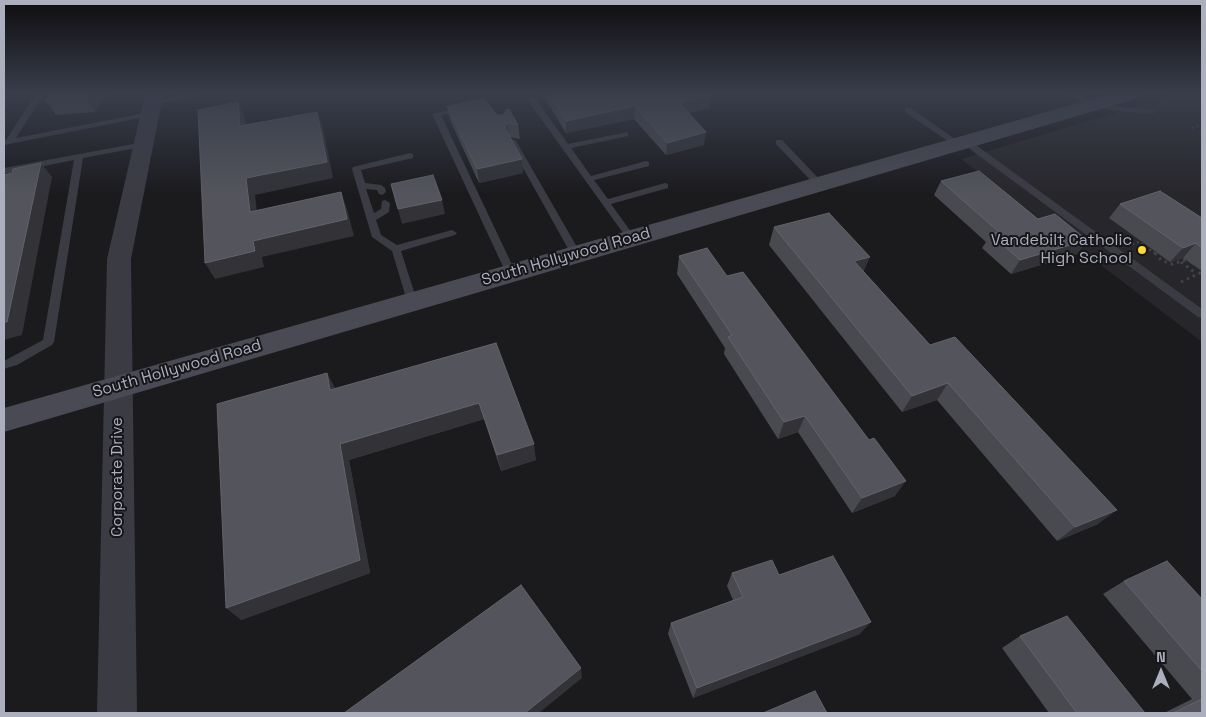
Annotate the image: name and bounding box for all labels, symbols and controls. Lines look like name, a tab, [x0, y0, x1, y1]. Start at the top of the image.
street label: South Hollywood Road	[479, 224, 653, 290]
place label: Vandebilt Catholic High School	[991, 231, 1132, 269]
marker: Vandebilt Catholic High School	[1136, 244, 1148, 256]
street label: South Hollywood Road	[90, 336, 264, 402]
street label: Corporate Drive	[108, 417, 128, 537]
north arrow	[1136, 647, 1186, 697]
text: N	[1156, 648, 1166, 666]

